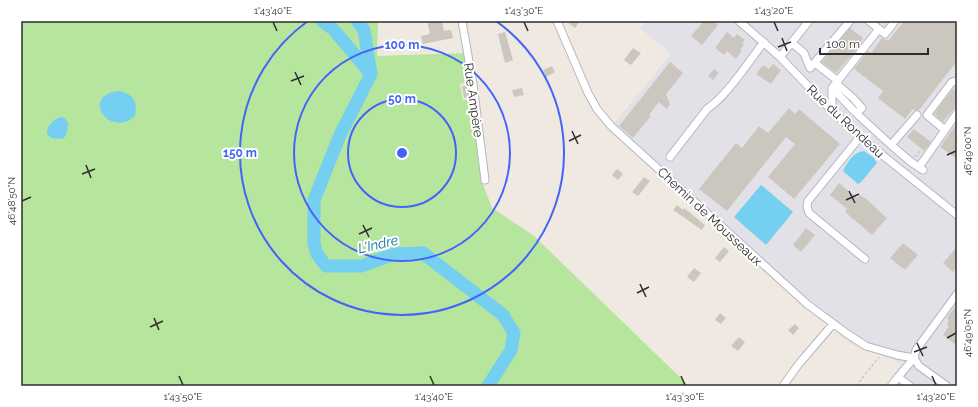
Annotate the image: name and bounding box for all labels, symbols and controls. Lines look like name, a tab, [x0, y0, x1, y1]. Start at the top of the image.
text: 1°43'40"E	[254, 5, 292, 16]
text: 1°43'30"E	[505, 5, 543, 16]
text: 1°43'20"E	[755, 5, 793, 16]
scale bar	[820, 30, 928, 56]
text: 100 m	[826, 37, 860, 51]
text: 100 m	[385, 38, 419, 52]
street label: Rue Ampère	[461, 62, 486, 139]
street label: Rue du Rondeau	[804, 82, 887, 161]
text: 50 m	[388, 92, 416, 106]
text: 46°49'00"N	[962, 126, 973, 176]
text: 150 m	[223, 146, 257, 160]
centre of rings	[395, 146, 409, 160]
street label: Chemin de Mousseaux	[654, 164, 765, 269]
text: 46°48'50"N	[6, 177, 17, 225]
water label: L'Indre	[356, 231, 400, 256]
text: 46°49'05"N	[962, 309, 973, 357]
text: 1°43'50"E	[164, 391, 202, 402]
text: 1°43'40"E	[415, 391, 453, 402]
text: 1°43'30"E	[666, 391, 704, 402]
text: 1°43'20"E	[917, 391, 955, 402]

